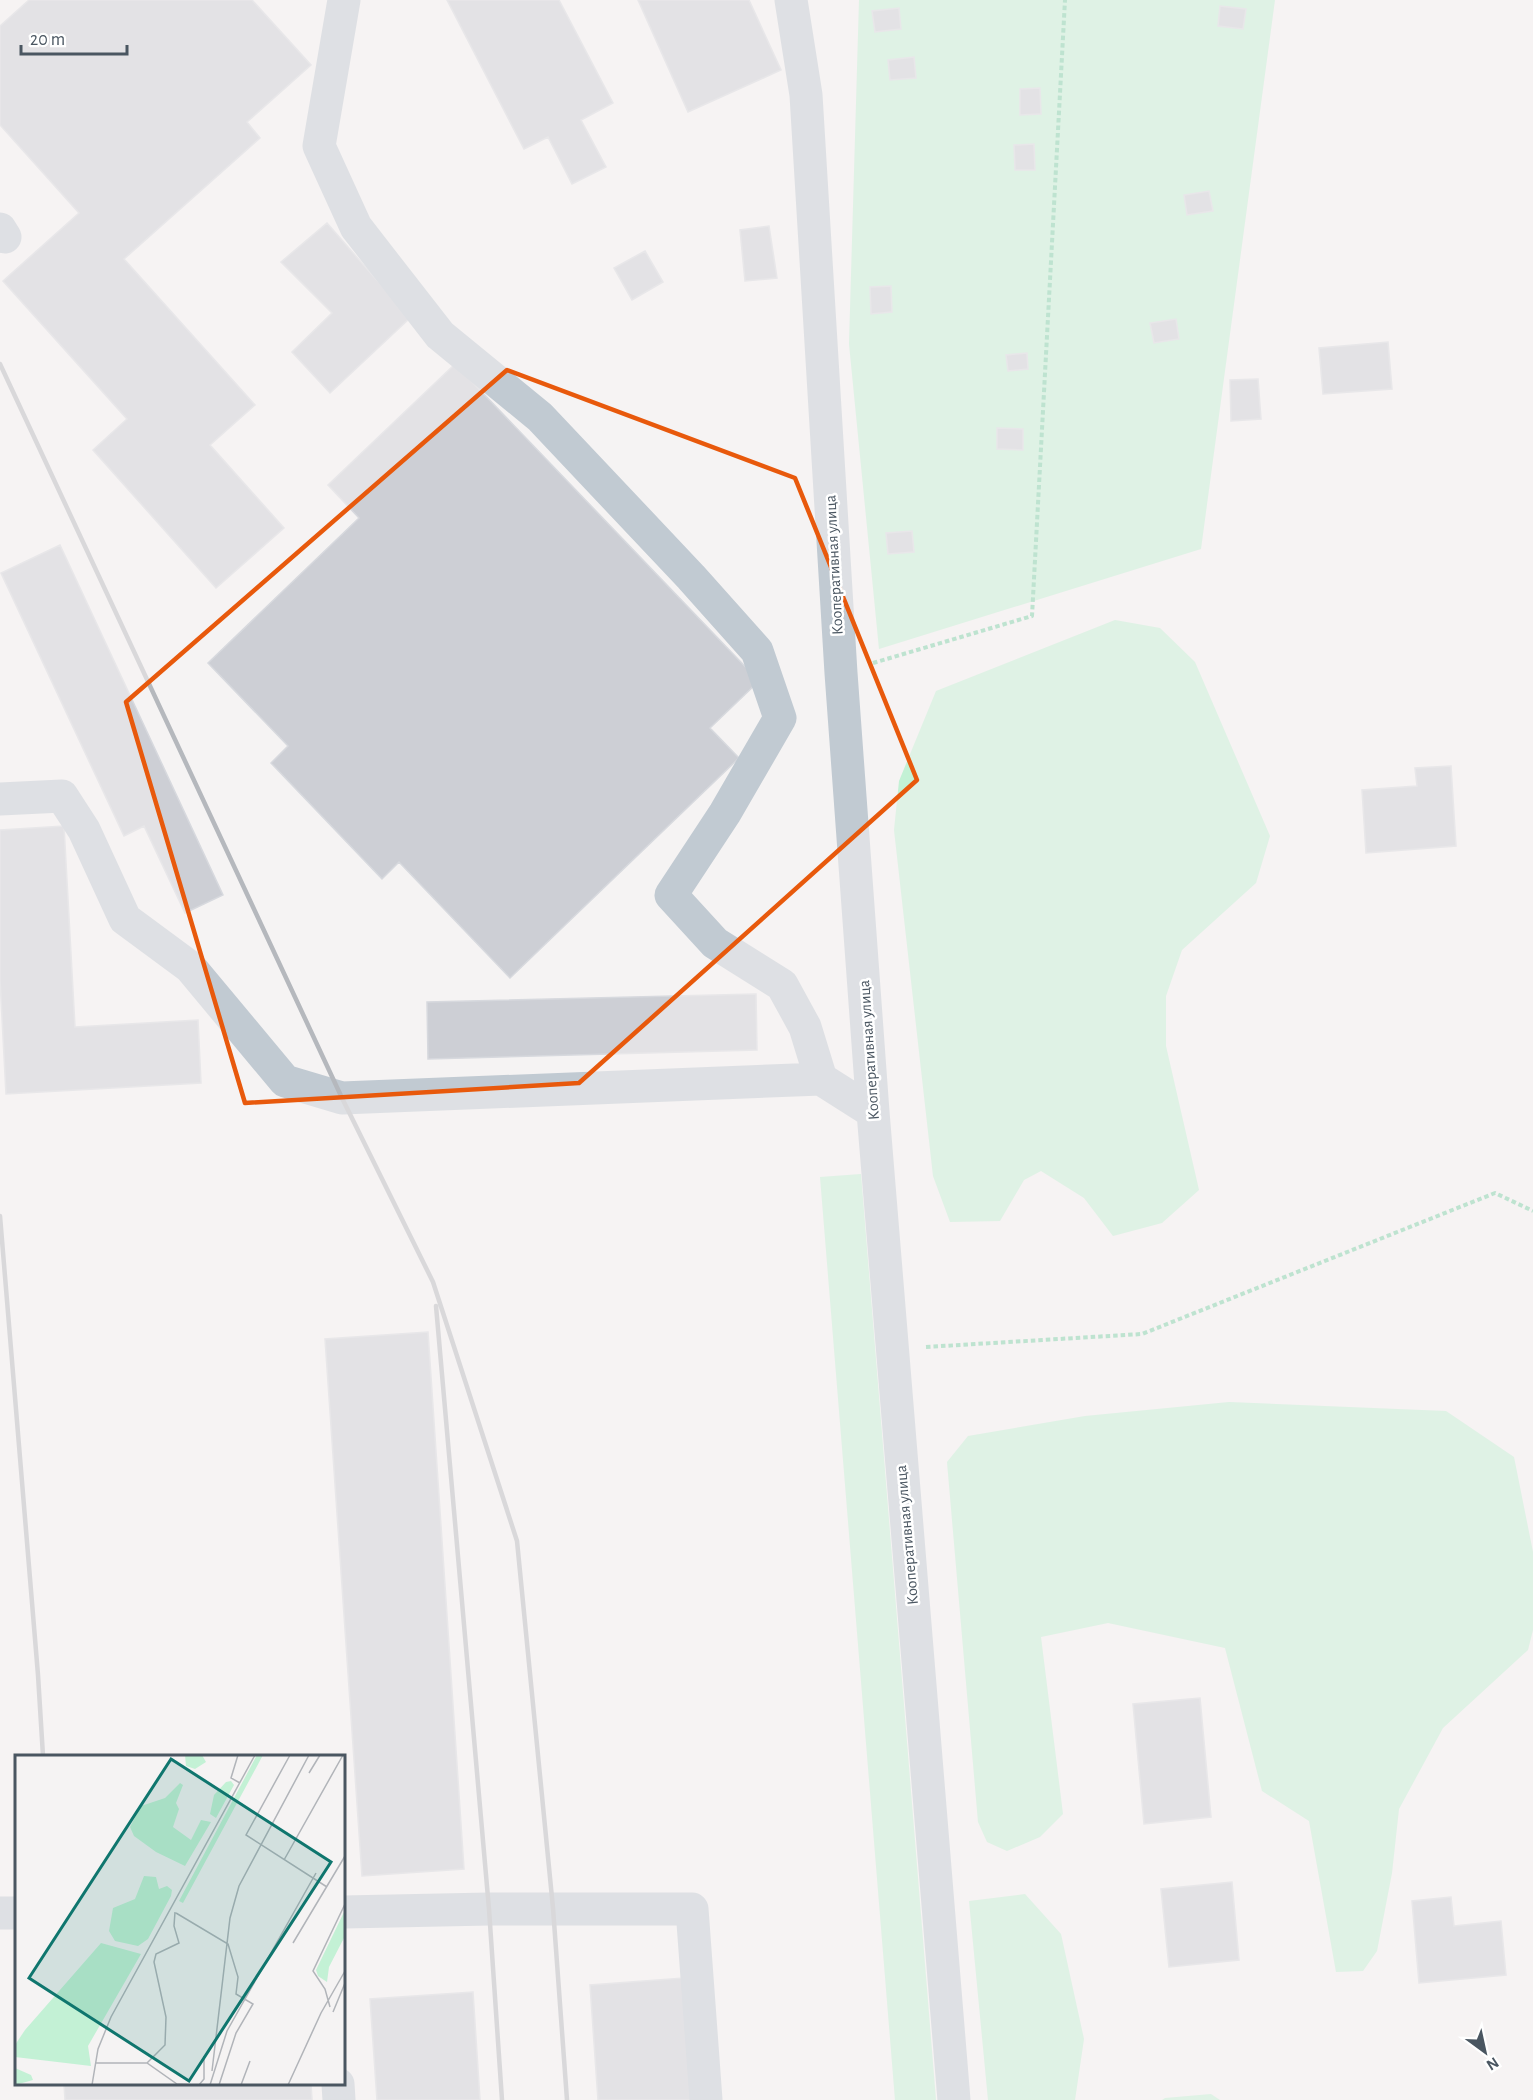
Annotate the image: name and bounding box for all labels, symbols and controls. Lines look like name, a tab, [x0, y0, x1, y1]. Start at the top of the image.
scale bar	[21, 18, 128, 56]
text: 20 m	[30, 31, 65, 49]
street label: Кооперативная улица	[822, 494, 847, 636]
street label: Кооперативная улица	[856, 979, 883, 1121]
street label: Кооперативная улица	[893, 1464, 922, 1606]
inset map	[15, 1755, 345, 2085]
north arrow	[1455, 2022, 1515, 2082]
text: N	[1484, 2054, 1502, 2073]

